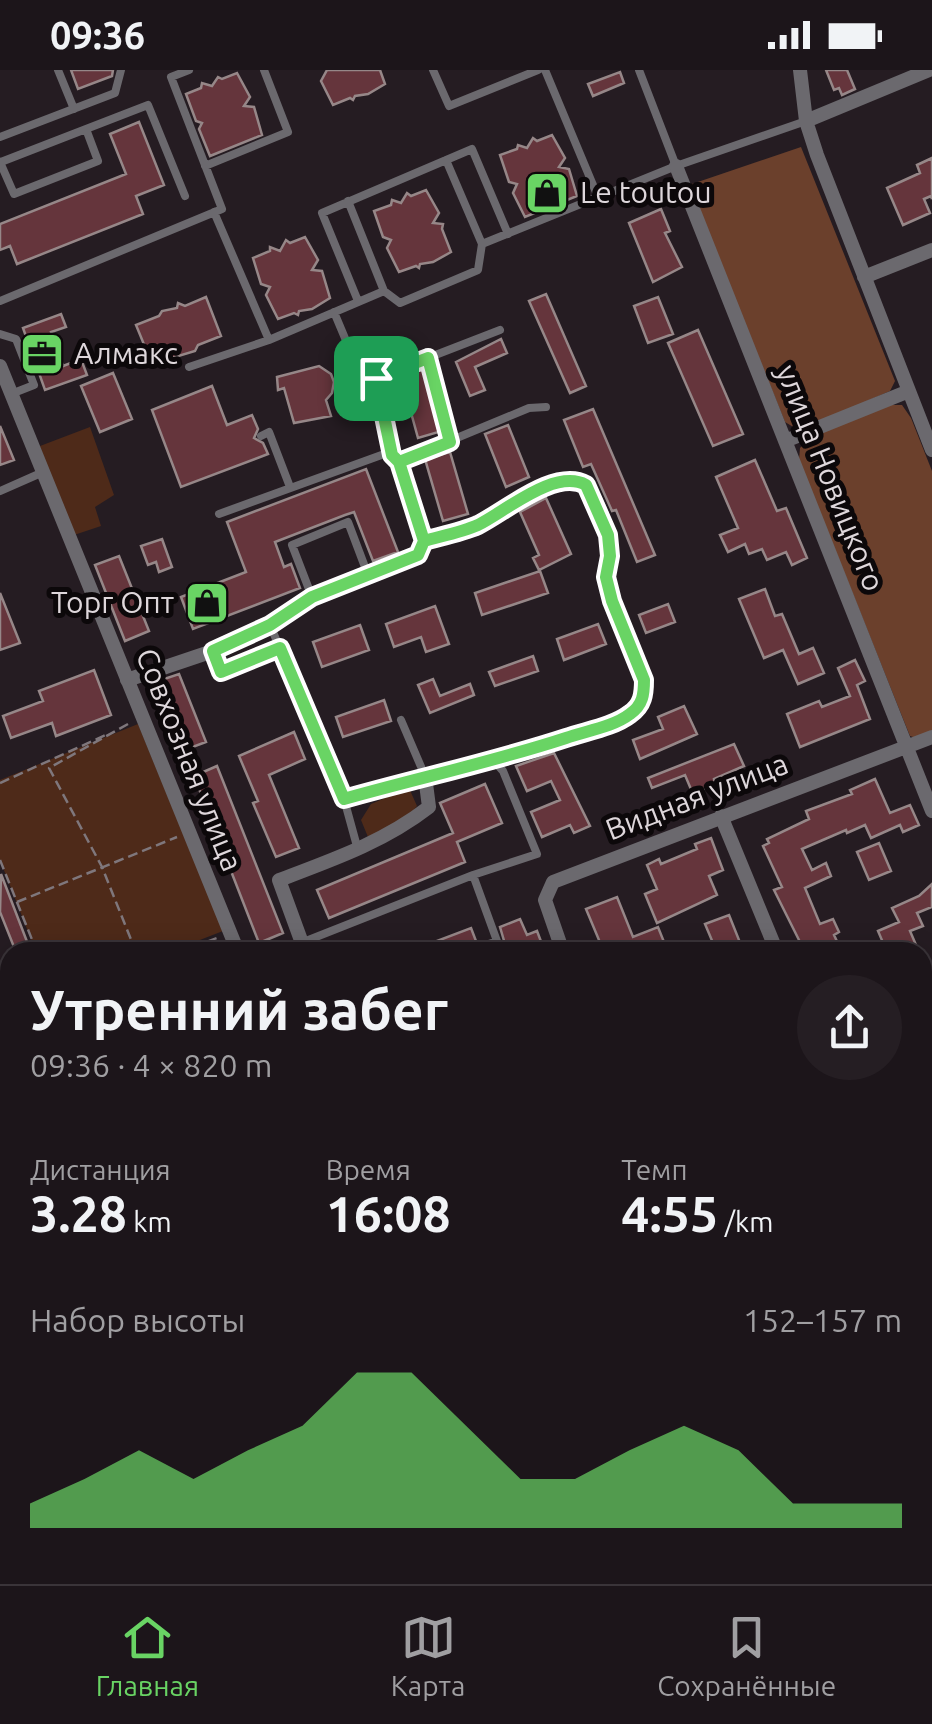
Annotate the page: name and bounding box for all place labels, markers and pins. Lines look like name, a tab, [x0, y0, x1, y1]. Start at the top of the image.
shop icon: Le toutou	[524, 170, 570, 216]
place label: Le toutou	[580, 175, 712, 209]
office icon: Алмакс	[19, 331, 65, 377]
place label: Алмакс	[74, 336, 178, 370]
pin	[334, 336, 419, 421]
shop icon: Торг Опт	[184, 580, 230, 626]
place label: Торг Опт	[51, 585, 174, 619]

